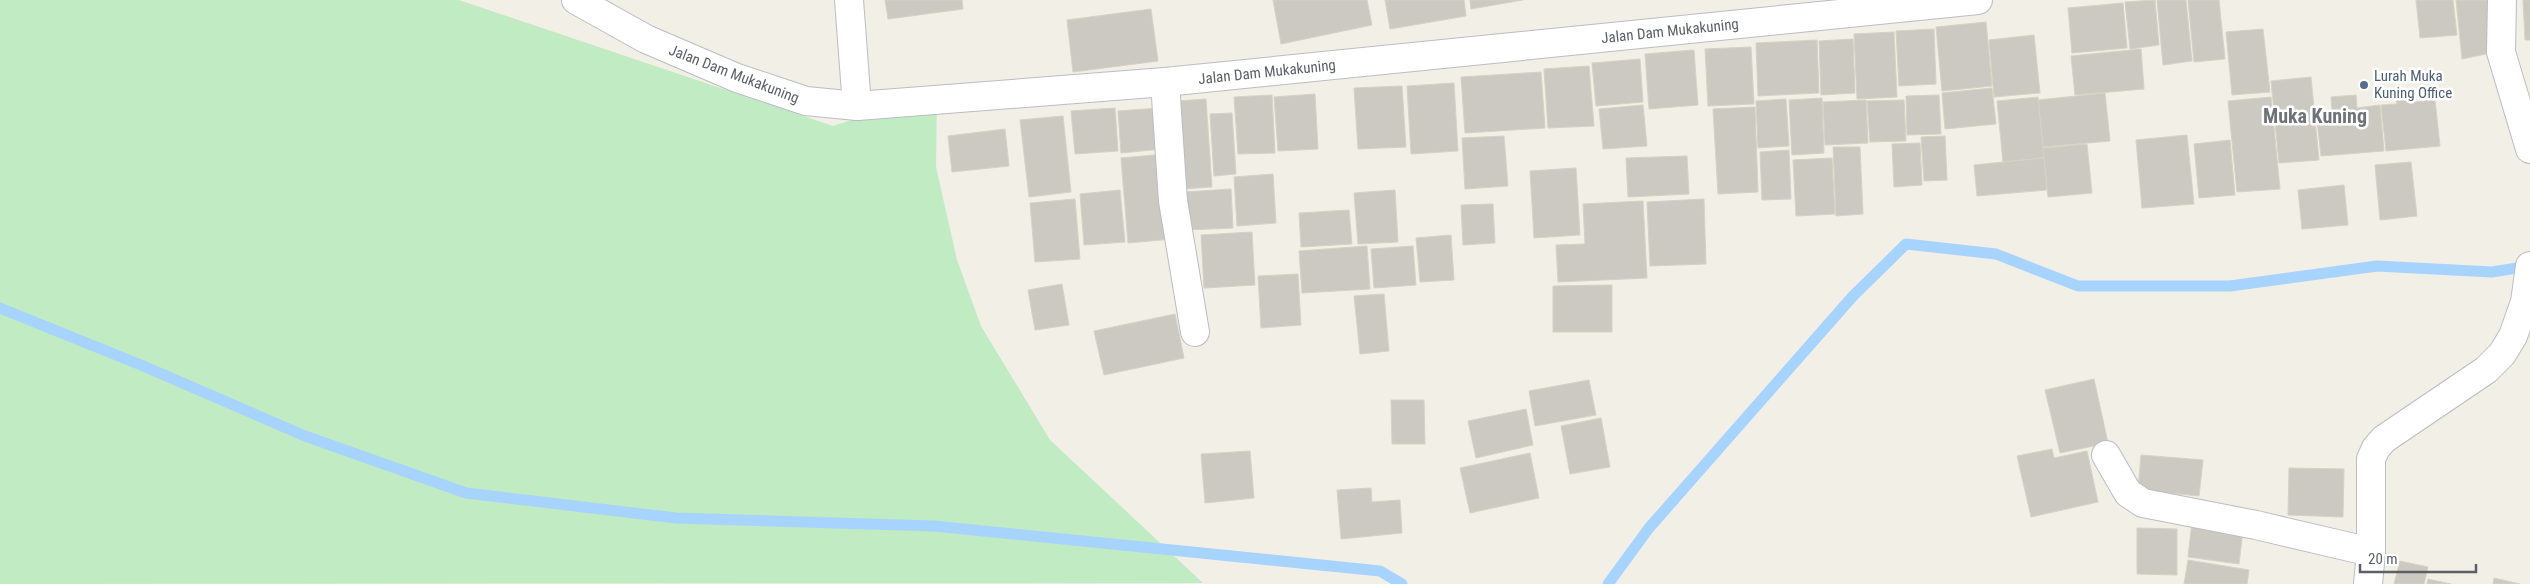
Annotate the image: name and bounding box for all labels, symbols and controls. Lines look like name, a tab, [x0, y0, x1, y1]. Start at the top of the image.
street label: Jalan Dam Mukakuning	[1600, 15, 1740, 47]
street label: Jalan Dam Mukakuning	[666, 41, 802, 107]
street label: Jalan Dam Mukakuning	[1197, 56, 1337, 88]
place label: Lurah Muka Kuning Office	[2374, 67, 2452, 102]
marker: Lurah Muka Kuning Office	[2358, 79, 2370, 91]
district label: Muka Kuning	[2263, 104, 2367, 128]
scale bar	[2360, 542, 2476, 574]
text: 20 m	[2368, 550, 2398, 568]

